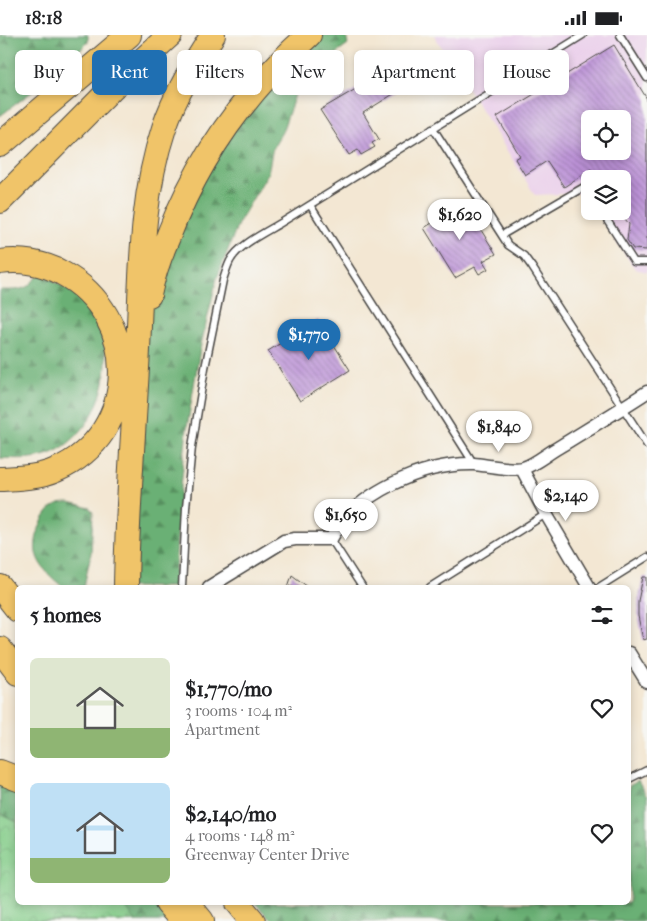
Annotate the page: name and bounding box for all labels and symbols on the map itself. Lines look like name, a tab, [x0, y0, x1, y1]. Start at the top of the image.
pin: $1,620	[419, 199, 501, 241]
pin: $1,770	[268, 319, 350, 361]
pin: $1,840	[458, 411, 540, 453]
pin: $2,140	[525, 479, 607, 522]
pin: $1,650	[305, 499, 387, 541]

